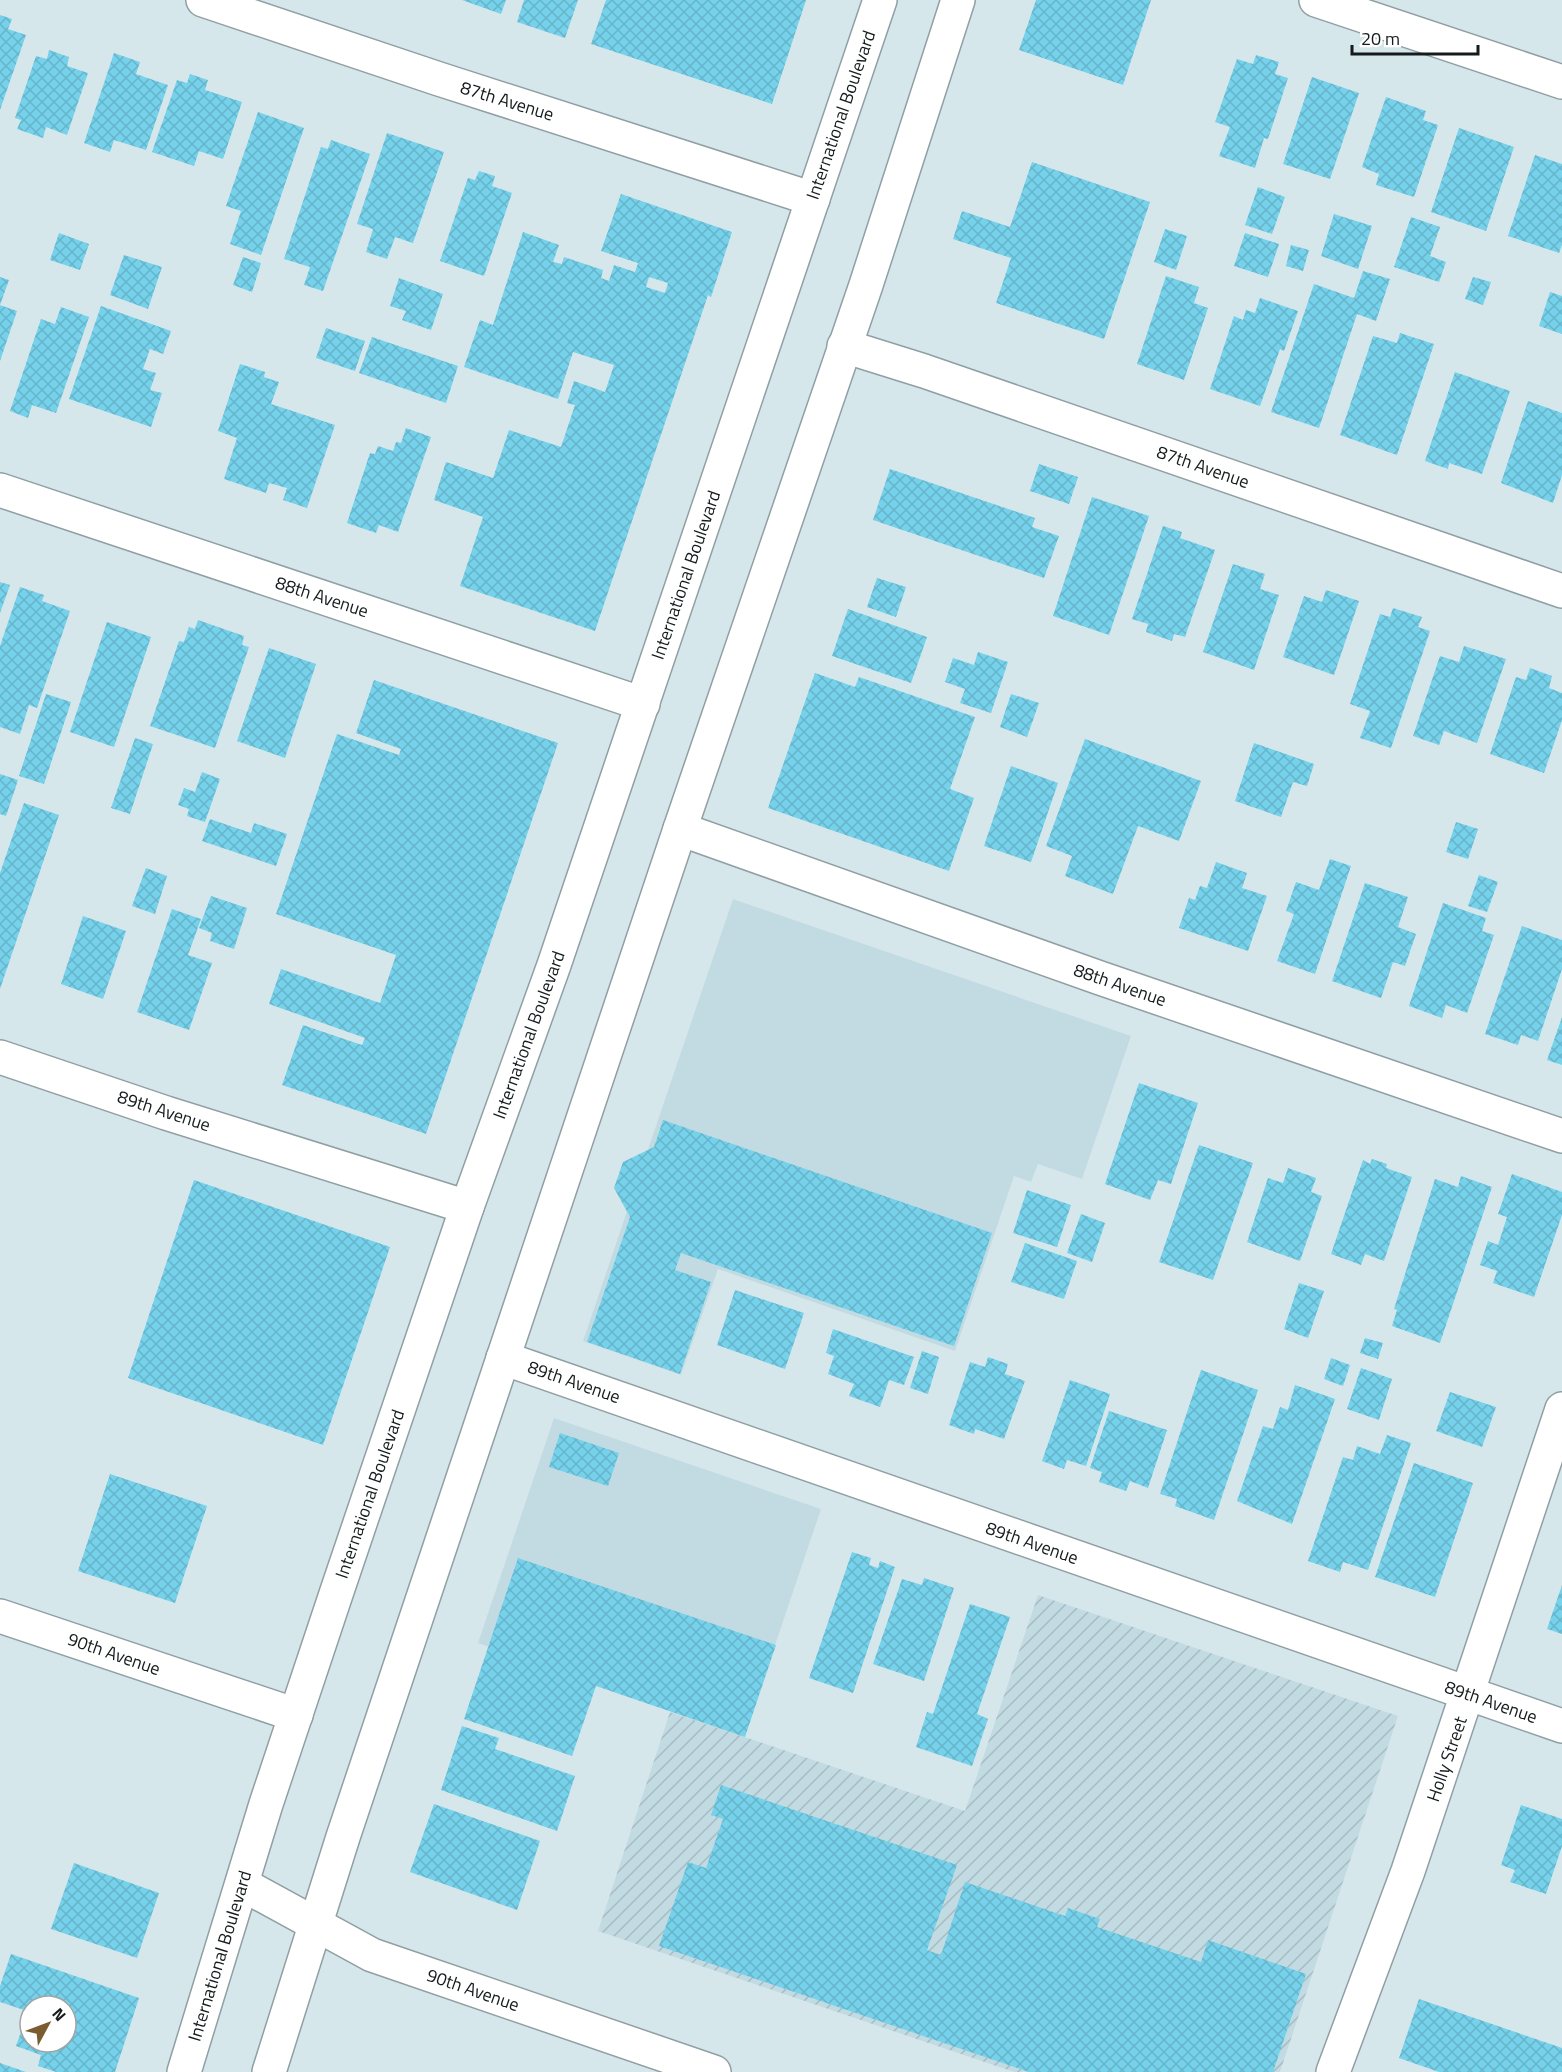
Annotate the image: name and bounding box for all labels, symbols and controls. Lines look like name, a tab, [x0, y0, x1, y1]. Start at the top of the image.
scale bar	[1352, 18, 1478, 56]
text: 20 m	[1361, 25, 1400, 52]
street label: International Boulevard	[799, 27, 882, 203]
street label: 87th Avenue	[457, 74, 557, 128]
street label: 87th Avenue	[1153, 438, 1253, 495]
street label: International Boulevard	[644, 487, 727, 663]
street label: 88th Avenue	[272, 569, 372, 624]
street label: International Boulevard	[486, 947, 572, 1123]
street label: 88th Avenue	[1070, 956, 1170, 1013]
street label: 89th Avenue	[114, 1083, 214, 1138]
street label: 89th Avenue	[524, 1353, 624, 1410]
street label: International Boulevard	[328, 1406, 411, 1582]
street label: 89th Avenue	[982, 1514, 1082, 1571]
street label: 90th Avenue	[64, 1625, 164, 1682]
street label: 89th Avenue	[1441, 1673, 1541, 1730]
street label: Holly Street	[1419, 1712, 1474, 1805]
street label: International Boulevard	[181, 1867, 258, 2045]
street label: 90th Avenue	[423, 1961, 523, 2018]
north arrow	[18, 1994, 78, 2054]
text: N	[47, 2002, 72, 2026]

